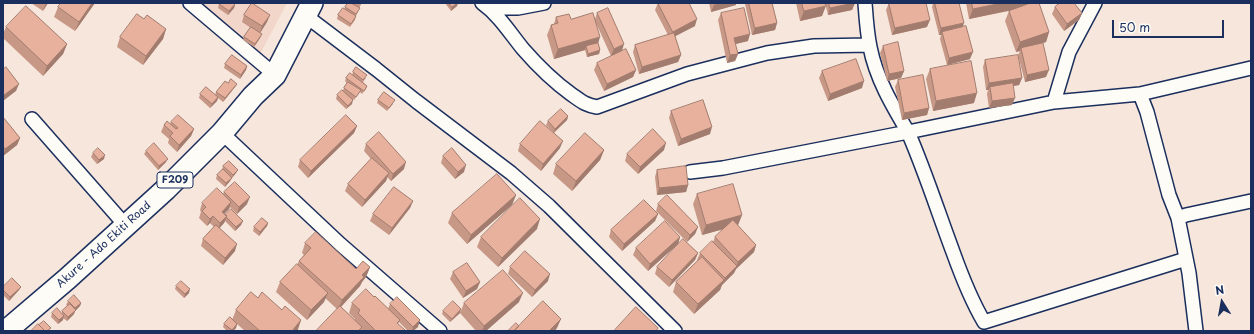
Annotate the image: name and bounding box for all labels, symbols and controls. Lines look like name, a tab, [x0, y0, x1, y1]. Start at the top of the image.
scale bar	[1114, 12, 1226, 38]
text: 50 m	[1119, 18, 1150, 36]
road number: F209	[157, 172, 193, 188]
street label: Akure - Ado Ekiti Road	[54, 199, 154, 291]
text: N	[1214, 281, 1226, 299]
north arrow	[1202, 282, 1242, 322]

